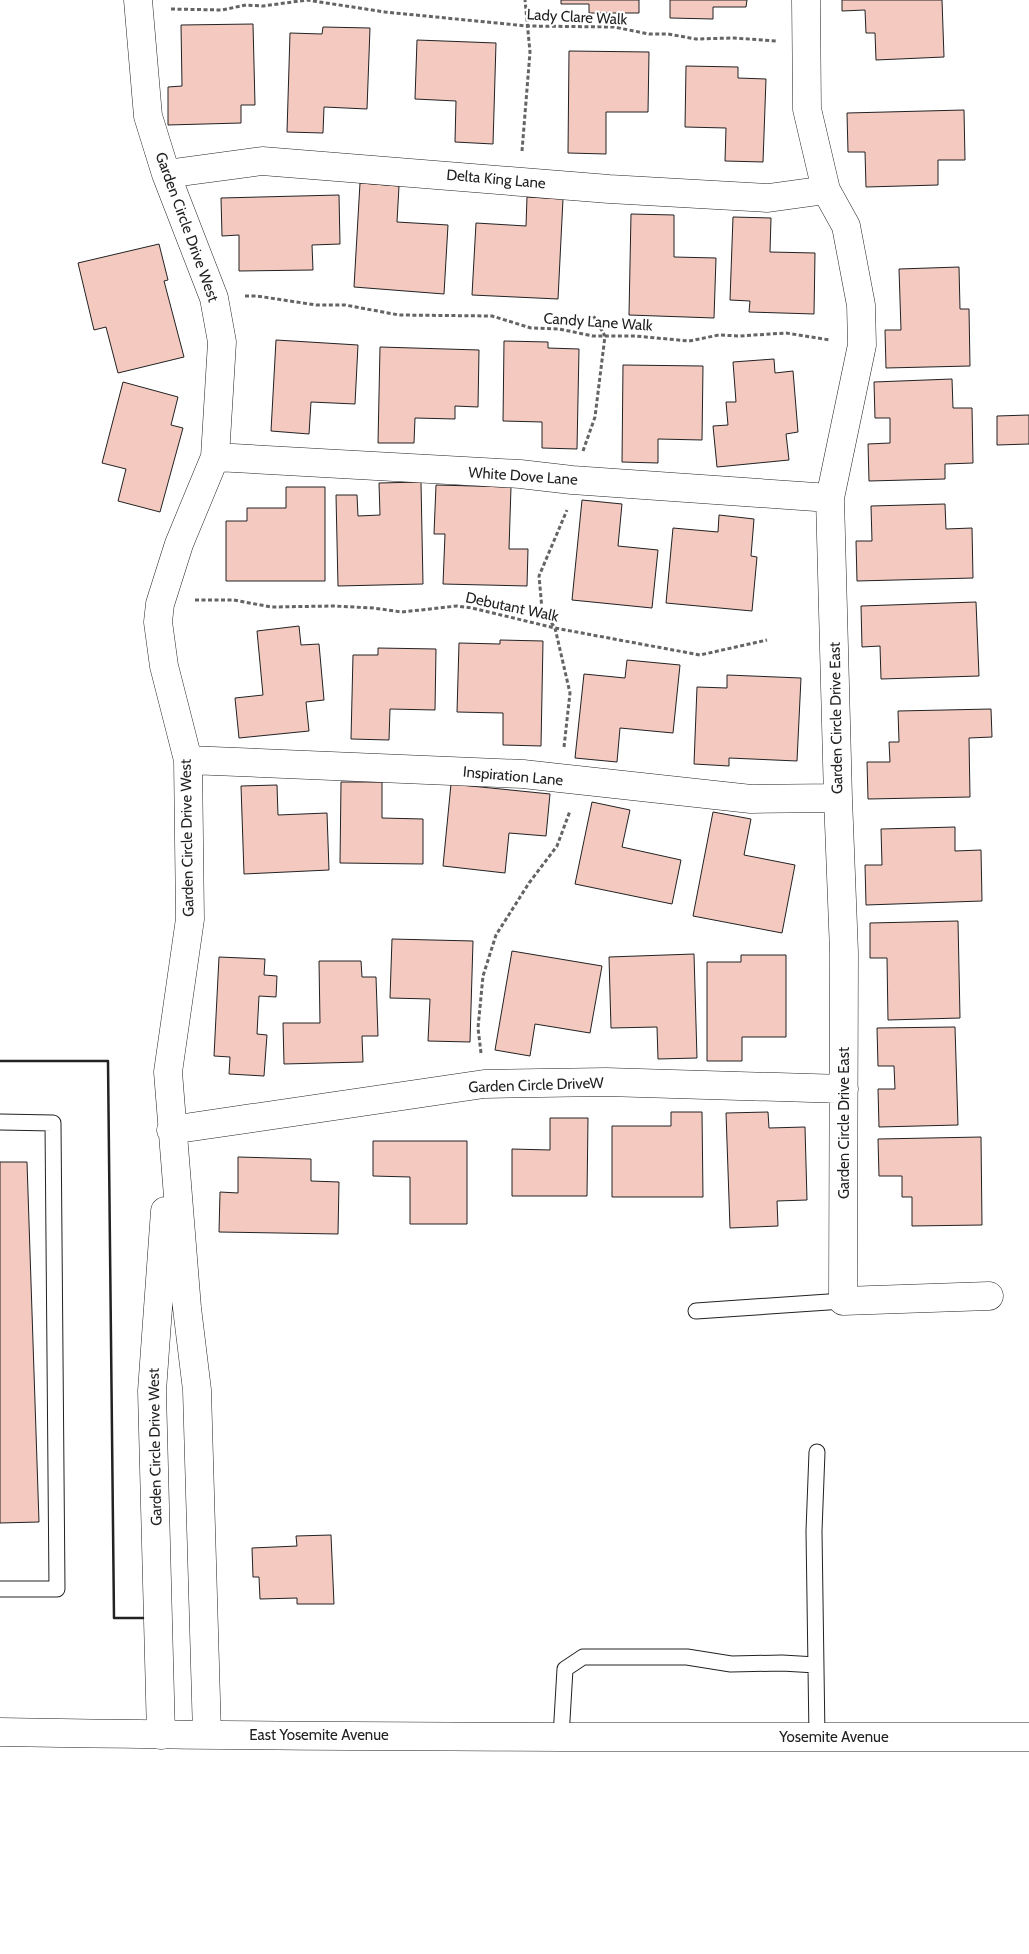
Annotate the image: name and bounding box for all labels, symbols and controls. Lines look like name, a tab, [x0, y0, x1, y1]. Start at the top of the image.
street label: Lady Clare Walk	[526, 5, 628, 29]
street label: Garden Circle Drive West	[152, 150, 222, 304]
street label: Delta King Lane	[446, 166, 547, 192]
street label: Candy Lane Walk	[543, 309, 653, 335]
street label: White Dove Lane	[468, 463, 579, 489]
street label: Debutant Walk	[464, 588, 560, 626]
street label: Garden Circle Drive East	[826, 642, 846, 794]
street label: Garden Circle Drive West	[177, 759, 197, 917]
street label: Inspiration Lane	[462, 763, 564, 789]
street label: Garden Circle Drive East	[835, 1047, 853, 1199]
street label: Garden Circle DriveW	[468, 1074, 605, 1096]
street label: Garden Circle Drive West	[145, 1368, 165, 1526]
street label: East Yosemite Avenue	[249, 1726, 389, 1744]
street label: Yosemite Avenue	[778, 1728, 889, 1746]

